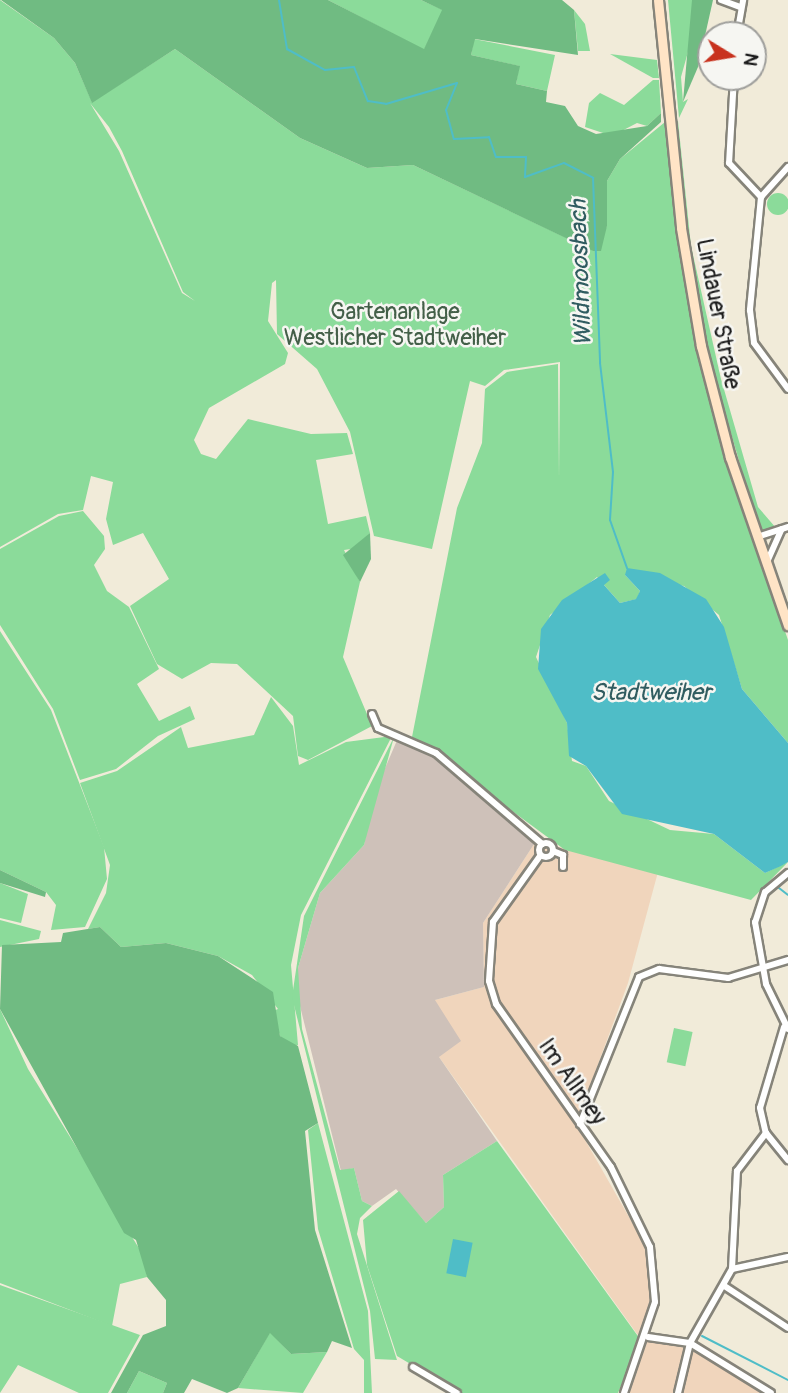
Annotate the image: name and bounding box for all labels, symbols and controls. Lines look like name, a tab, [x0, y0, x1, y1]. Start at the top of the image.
north arrow	[697, 21, 767, 91]
text: N	[738, 51, 764, 68]
water label: Wildmoosbach	[564, 199, 598, 347]
street label: Lindauer Straße	[690, 236, 746, 392]
park label: Gartenanlage Westlicher Stadtweiher	[284, 298, 506, 352]
water label: Stadtweiher	[591, 679, 711, 707]
street label: Im Allmey	[532, 1033, 612, 1131]

